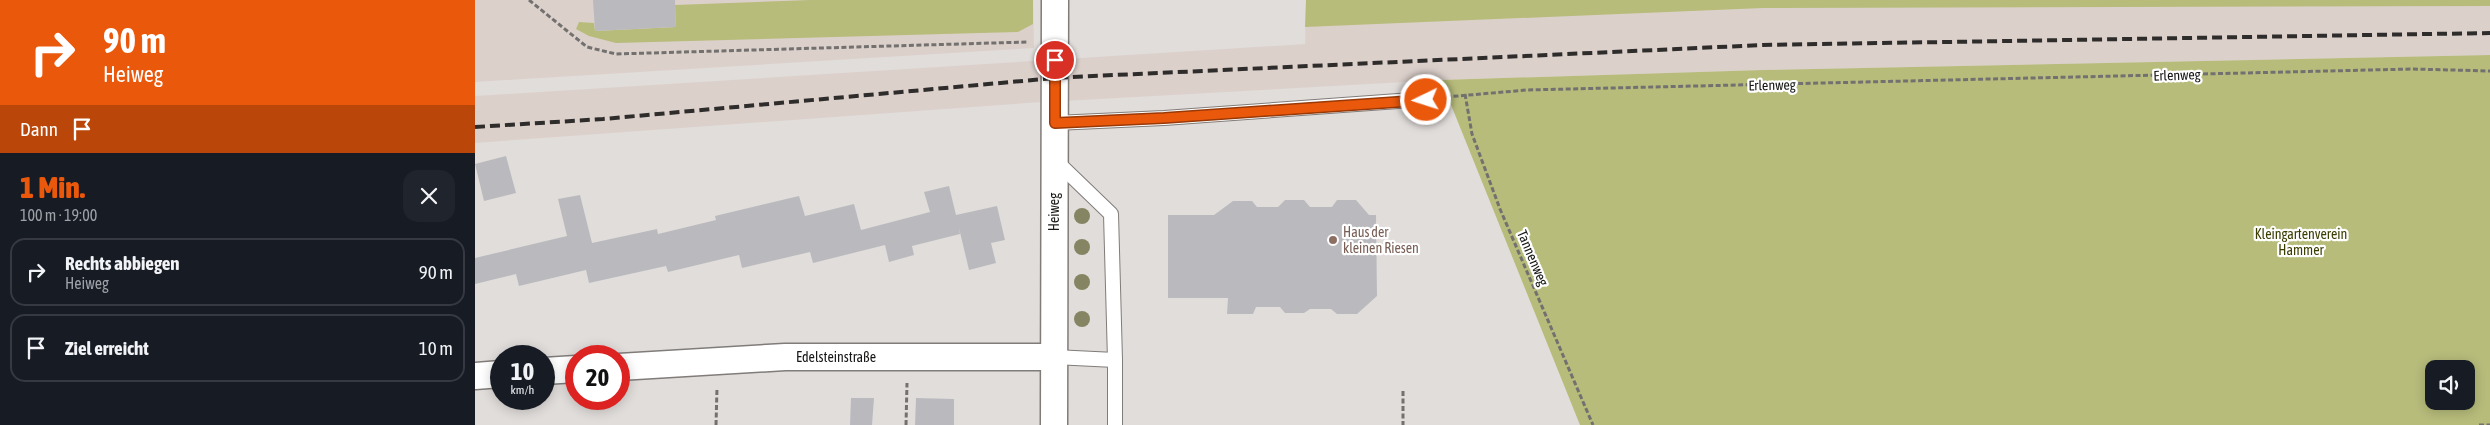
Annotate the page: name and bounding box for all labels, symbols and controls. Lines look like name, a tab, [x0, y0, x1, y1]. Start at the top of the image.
icon: right	[20, 20, 85, 85]
text: 90 m	[103, 20, 166, 60]
pin	[1034, 39, 1076, 81]
icon: arrive	[1041, 46, 1069, 74]
text: Heiweg	[103, 61, 163, 87]
street label: Erlenweg	[2153, 66, 2201, 84]
position arrow	[1399, 73, 1451, 125]
street label: Erlenweg	[1748, 77, 1796, 93]
icon: arrive	[68, 115, 96, 143]
text: Dann	[20, 118, 58, 140]
text: 1 Min.	[20, 170, 85, 204]
button: close	[403, 170, 455, 222]
street label: Heiweg	[1046, 193, 1062, 231]
text: 100 m · 19:00	[20, 206, 97, 224]
place label: Haus der kleinen Riesen	[1343, 224, 1419, 256]
park label: Kleingartenverein Hammer	[2255, 226, 2347, 258]
street label: Tannenweg	[1514, 228, 1552, 288]
marker: Haus der kleinen Riesen	[1327, 234, 1339, 246]
text: Rechts abbiegen	[65, 252, 180, 274]
icon: right	[22, 258, 50, 286]
text: 90 m	[419, 261, 453, 283]
text: Heiweg	[65, 274, 109, 292]
icon: arrive	[22, 334, 50, 362]
text: Ziel erreicht	[65, 337, 149, 359]
text: 10 m	[419, 337, 453, 359]
speed limit sign: 20	[565, 345, 630, 410]
street label: Edelsteinstraße	[796, 349, 876, 365]
text: 10	[511, 357, 534, 385]
map controls	[2425, 360, 2475, 410]
button: sound	[2425, 360, 2475, 410]
text: km/h	[511, 383, 534, 397]

